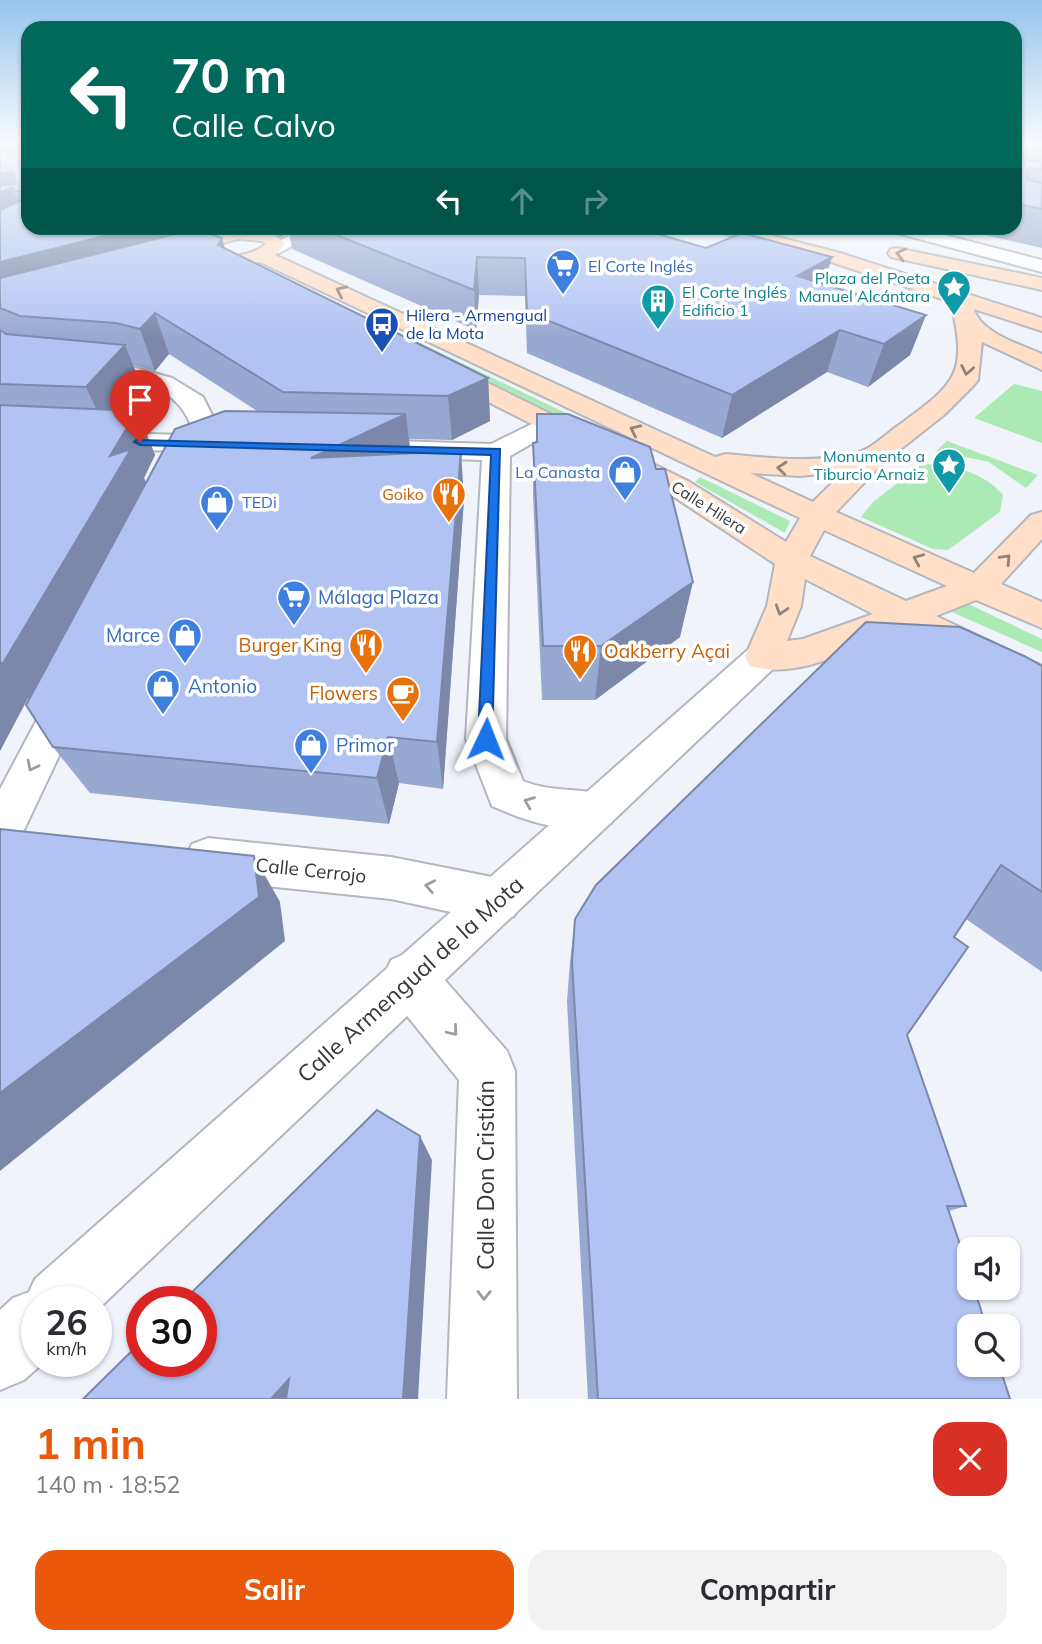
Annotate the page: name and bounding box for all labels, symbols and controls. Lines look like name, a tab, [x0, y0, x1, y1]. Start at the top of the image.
text: 70 m	[171, 44, 287, 105]
icon: left	[56, 49, 147, 140]
text: Calle Calvo	[171, 105, 336, 145]
icon: left	[430, 182, 468, 220]
icon: ahead	[503, 182, 541, 220]
icon: right	[576, 182, 614, 220]
supermarket icon: El Corte Inglés	[544, 247, 582, 296]
one-way arrow	[895, 248, 907, 262]
place label: El Corte Inglés	[588, 256, 693, 276]
place label: Plaza del Poeta Manuel Alcántara	[798, 268, 930, 306]
place icon: Plaza del Poeta Manuel Alcántara	[935, 268, 973, 317]
building icon: El Corte Inglés Edificio 1	[639, 282, 677, 331]
place label: El Corte Inglés Edificio 1	[682, 282, 787, 320]
one-way arrow	[336, 285, 348, 299]
bus stop icon: Hilera - Armengual de la Mota	[363, 305, 401, 354]
place label: Hilera - Armengual de la Mota	[406, 305, 547, 343]
one-way arrow	[960, 364, 975, 376]
pin	[110, 370, 170, 442]
icon: arrive	[121, 381, 159, 419]
one-way arrow	[630, 424, 642, 438]
place label: Monumento a Tiburcio Arnaiz	[813, 446, 925, 484]
place icon: Monumento a Tiburcio Arnaiz	[930, 446, 968, 495]
shop icon: La Canasta	[606, 453, 644, 502]
one-way arrow	[776, 461, 787, 476]
place label: La Canasta	[515, 462, 600, 482]
restaurant icon: Goiko	[430, 475, 468, 524]
street label: Calle Hilera	[668, 476, 750, 538]
shop icon: TEDi	[198, 483, 236, 532]
place label: Goiko	[382, 484, 424, 504]
place label: TEDi	[242, 492, 277, 512]
one-way arrow	[912, 553, 925, 567]
one-way arrow	[997, 554, 1010, 567]
supermarket icon: Málaga Plaza	[275, 578, 313, 627]
place label: Málaga Plaza	[318, 585, 439, 609]
one-way arrow	[775, 603, 789, 615]
shop icon: Marce	[166, 616, 204, 665]
place label: Marce	[106, 623, 160, 647]
restaurant icon: Burger King	[347, 626, 385, 675]
restaurant icon: Oakberry Açai	[561, 632, 599, 681]
place label: Burger King	[239, 633, 342, 657]
place label: Oakberry Açai	[604, 639, 730, 663]
shop icon: Antonio	[144, 667, 182, 716]
place label: Antonio	[188, 674, 257, 698]
cafe icon: Flowers	[384, 674, 422, 723]
place label: Flowers	[309, 681, 378, 705]
position arrow	[449, 702, 523, 776]
shop icon: Primor	[292, 726, 330, 775]
place label: Primor	[336, 733, 394, 757]
one-way arrow	[27, 759, 41, 771]
one-way arrow	[524, 797, 536, 811]
street label: Calle Cerrojo	[255, 852, 367, 888]
street label: Calle Armengual de la Mota	[291, 870, 529, 1088]
one-way arrow	[424, 879, 436, 894]
one-way arrow	[445, 1022, 457, 1035]
street label: Calle Don Cristián	[471, 1080, 500, 1270]
map controls	[957, 1237, 1020, 1377]
button: sound	[957, 1237, 1020, 1300]
speed limit sign: 30	[126, 1286, 217, 1377]
one-way arrow	[476, 1290, 492, 1300]
text: 26	[45, 1300, 88, 1344]
button: search	[957, 1314, 1020, 1377]
text: km/h	[46, 1337, 87, 1360]
text: 1 min	[35, 1417, 146, 1470]
button: close	[933, 1422, 1007, 1496]
text: 140 m · 18:52	[35, 1470, 180, 1499]
button: Salir	[35, 1550, 514, 1630]
button: Compartir	[528, 1550, 1007, 1630]

